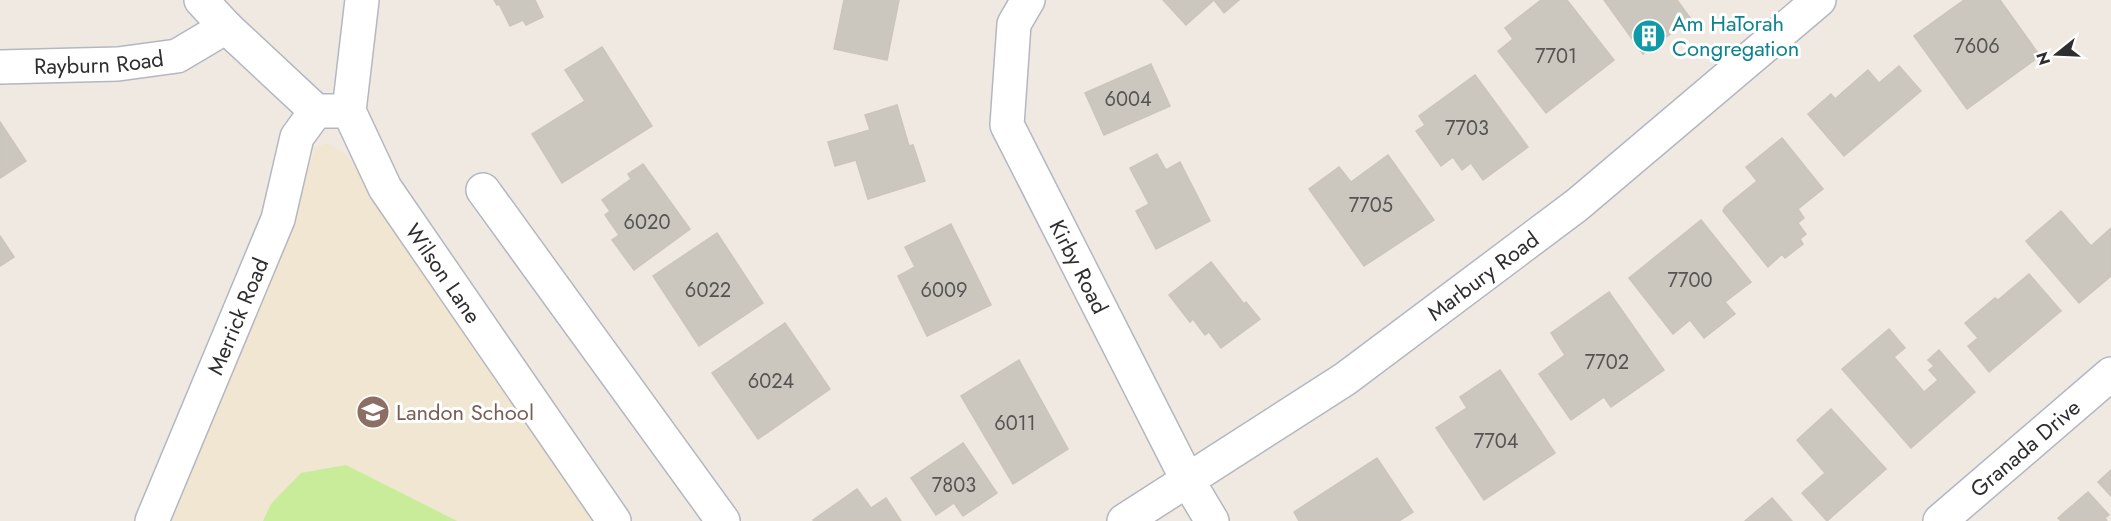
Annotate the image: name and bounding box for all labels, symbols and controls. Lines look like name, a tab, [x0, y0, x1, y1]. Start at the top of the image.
place label: Am HaTorah Congregation	[1672, 7, 1799, 64]
building icon: Am HaTorah Congregation	[1631, 18, 1667, 54]
north arrow	[2027, 24, 2087, 84]
house number: 7606	[1954, 32, 2000, 61]
street label: Rayburn Road	[34, 42, 166, 82]
house number: 7701	[1535, 42, 1577, 71]
text: N	[2030, 49, 2056, 68]
house number: 6004	[1104, 85, 1152, 114]
house number: 7703	[1445, 114, 1489, 143]
house number: 7705	[1349, 191, 1393, 220]
house number: 6020	[624, 208, 670, 237]
street label: Kirby Road	[1042, 214, 1116, 319]
street label: Wilson Lane	[398, 217, 489, 330]
street label: Marbury Road	[1420, 223, 1545, 328]
street label: Merrick Road	[199, 253, 276, 380]
house number: 7700	[1668, 266, 1713, 295]
house number: 6022	[685, 276, 731, 305]
house number: 6009	[920, 276, 968, 305]
house number: 7702	[1585, 348, 1629, 377]
house number: 6024	[748, 367, 795, 396]
street label: Granada Drive	[1963, 392, 2087, 504]
school or university icon: Landon School	[355, 394, 391, 430]
place label: Landon School	[396, 396, 534, 428]
house number: 6011	[994, 409, 1036, 438]
house number: 7704	[1474, 427, 1519, 456]
house number: 7803	[932, 471, 976, 500]

